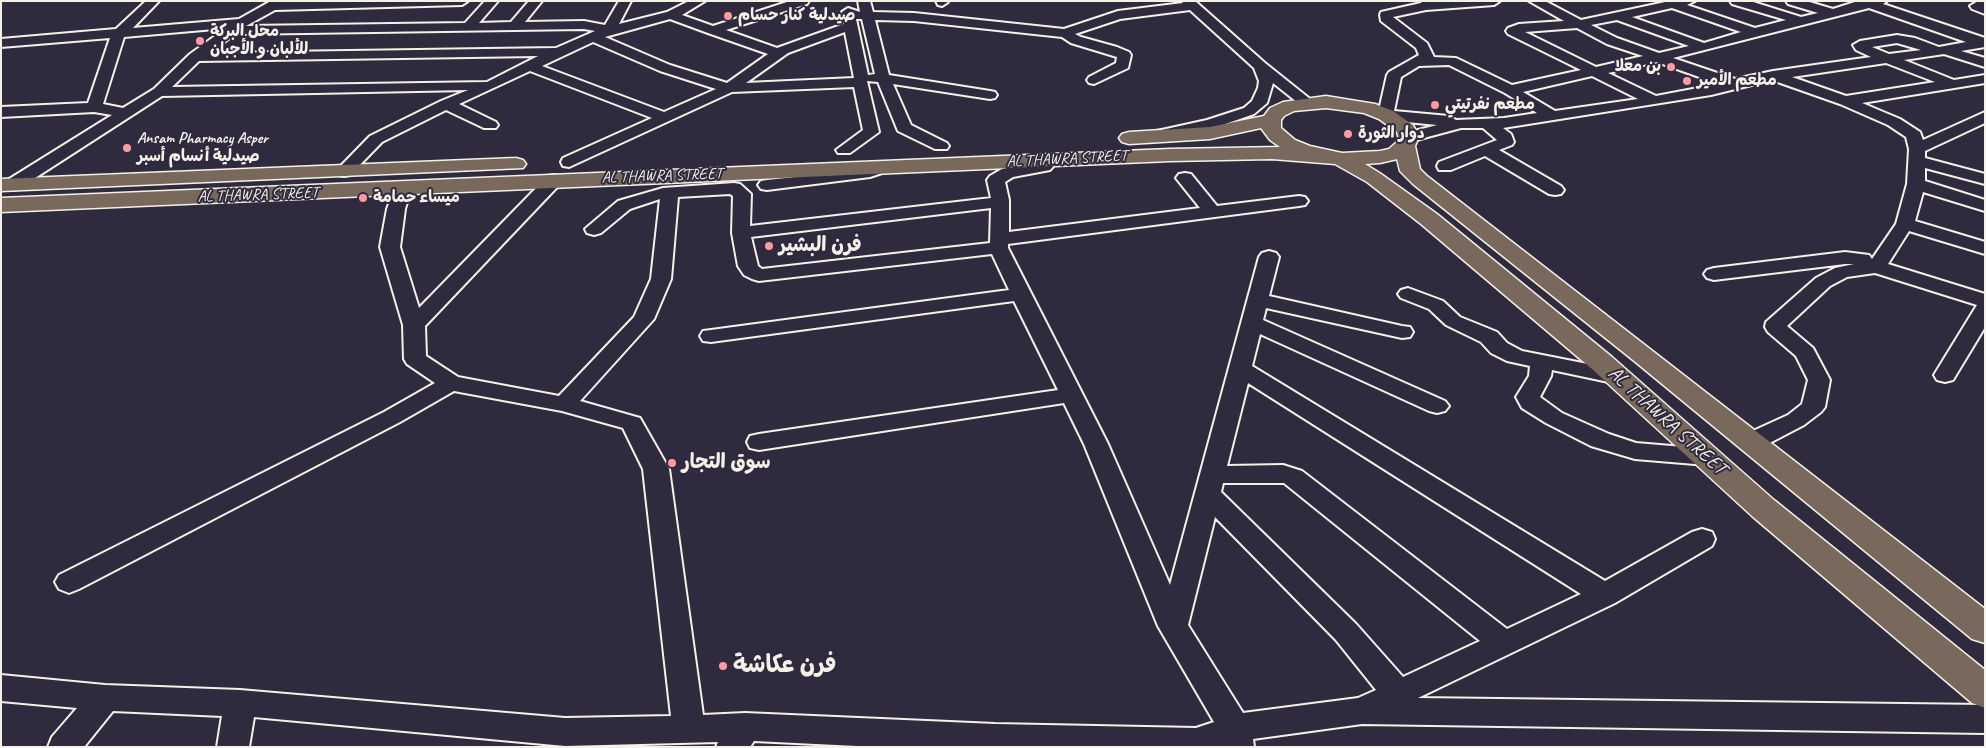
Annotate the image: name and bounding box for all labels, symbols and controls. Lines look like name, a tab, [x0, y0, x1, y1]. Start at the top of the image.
place label: صيدلية كنار حسام	[738, 6, 855, 26]
marker: صيدلية كنار حسام	[722, 10, 734, 22]
place label: محل البركة للألبان و الأجبان	[210, 22, 308, 60]
marker: محل البركة للألبان و الأجبان	[194, 35, 206, 47]
place label: بن معلا	[1615, 57, 1661, 77]
marker: بن معلا	[1665, 61, 1677, 73]
place label: مطعم الأمير	[1697, 71, 1777, 91]
marker: مطعم الأمير	[1681, 75, 1693, 87]
place label: مطعم نفرتيتي	[1445, 95, 1535, 115]
marker: مطعم نفرتيتي	[1429, 99, 1441, 111]
place label: دوار الثورة	[1358, 124, 1425, 144]
marker: دوار الثورة	[1342, 128, 1354, 140]
place label: Ansam Pharmacy Asper صيدلية أنسام أسبر	[137, 129, 268, 167]
marker: Ansam Pharmacy Asper صيدلية أنسام أسبر	[121, 142, 133, 154]
street label: AL THAWRA STREET	[1006, 146, 1128, 172]
street label: AL THAWRA STREET	[601, 164, 723, 188]
street label: AL THAWRA STREET	[197, 183, 319, 207]
place label: ميساء حمامة	[373, 188, 460, 208]
marker: ميساء حمامة	[357, 192, 369, 204]
place label: فرن البشير	[779, 234, 862, 258]
marker: فرن البشير	[763, 240, 775, 252]
street label: AL THAWRA STREET	[1603, 361, 1731, 481]
place label: سوق التجار	[682, 451, 771, 475]
marker: سوق التجار	[666, 457, 678, 469]
place label: فرن عكاشة	[733, 652, 836, 680]
marker: فرن عكاشة	[717, 660, 729, 672]

